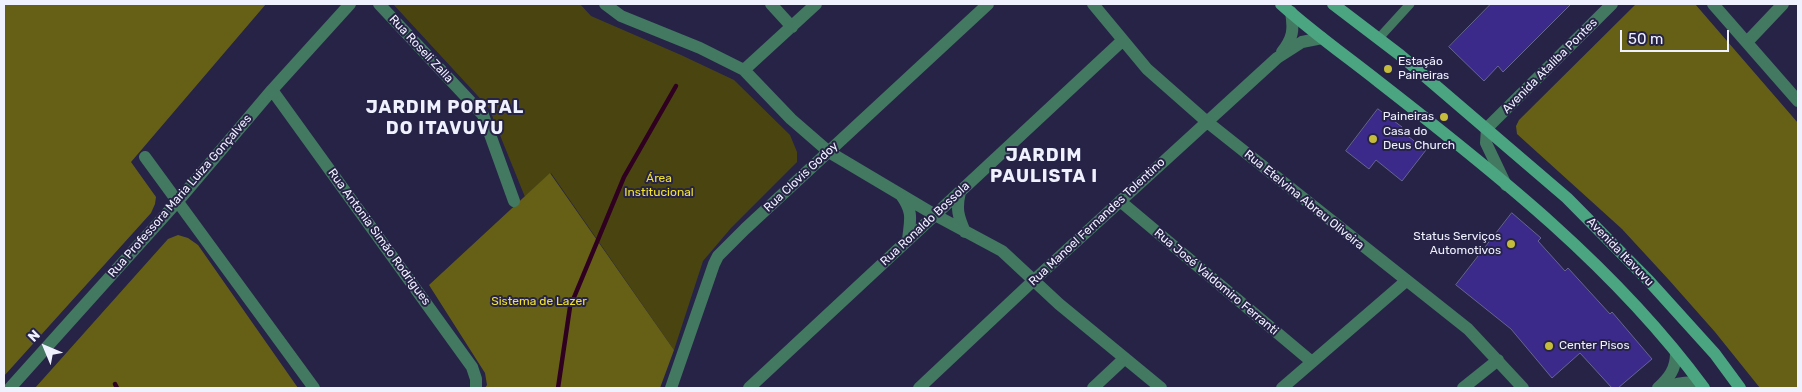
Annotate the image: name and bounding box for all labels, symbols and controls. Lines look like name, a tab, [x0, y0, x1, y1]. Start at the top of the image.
street label: Rua Roseli Zalla	[386, 12, 456, 86]
street label: Avenida Ataliba Pontes	[1499, 15, 1601, 117]
scale bar	[1622, 20, 1731, 52]
text: 50 m	[1628, 30, 1663, 48]
place label: Estação Paineiras	[1398, 55, 1449, 83]
marker: Estação Paineiras	[1382, 63, 1394, 75]
district label: JARDIM PORTAL DO ITAVUVU	[364, 97, 526, 140]
place label: Paineiras	[1383, 110, 1434, 124]
marker: Paineiras	[1438, 111, 1450, 123]
street label: Rua Professora Maria Luiza Gonçalves	[105, 112, 255, 280]
place label: Casa do Deus Church	[1383, 125, 1455, 153]
marker: Casa do Deus Church	[1367, 133, 1379, 145]
street label: Rua Clovis Godoy	[761, 139, 841, 215]
district label: JARDIM PAULISTA I	[989, 145, 1099, 188]
street label: Rua Etelvina Abreu Oliveira	[1241, 147, 1367, 253]
street label: Rua Manoel Fernandes Tolentino	[1026, 155, 1168, 289]
street label: Rua Antonia Simão Rodrigues	[325, 166, 433, 308]
park label: Área Institucional	[624, 172, 694, 200]
street label: Rua Ronaldo Bossola	[877, 179, 973, 269]
street label: Avenida Itavuvu	[1584, 215, 1656, 289]
street label: Rua José Valdomiro Ferranti	[1151, 226, 1281, 338]
place label: Status Serviços Automotivos	[1413, 230, 1501, 258]
marker: Status Serviços Automotivos	[1505, 238, 1517, 250]
park label: Sistema de Lazer	[491, 295, 587, 309]
north arrow	[20, 322, 70, 372]
text: N	[24, 326, 44, 346]
place label: Center Pisos	[1559, 339, 1630, 353]
marker: Center Pisos	[1543, 340, 1555, 352]

